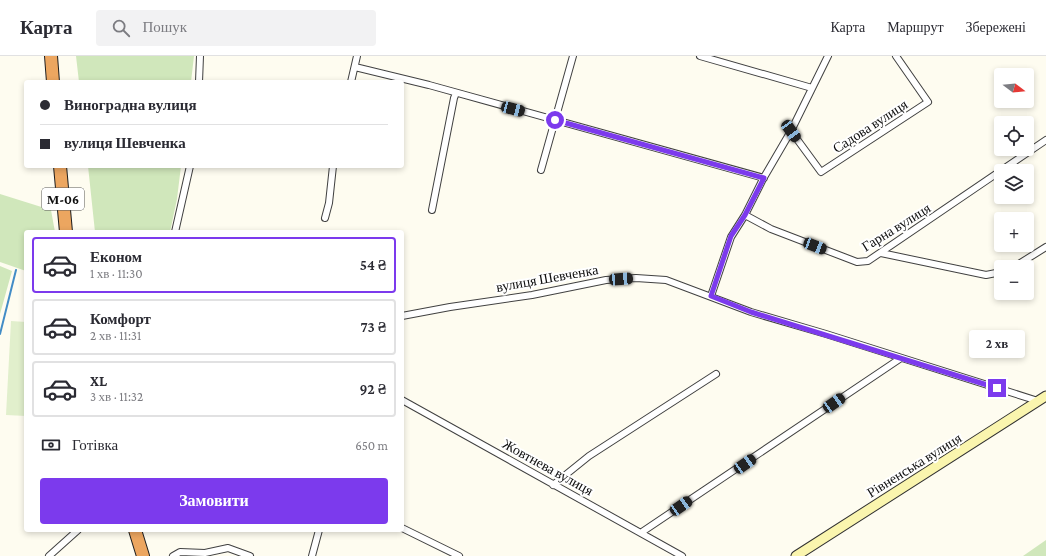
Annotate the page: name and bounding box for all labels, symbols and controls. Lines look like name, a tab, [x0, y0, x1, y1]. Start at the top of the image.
search box	[96, 10, 376, 46]
text: Карта	[20, 17, 72, 38]
icon: search	[110, 17, 132, 39]
text: Пошук	[142, 19, 187, 35]
text: Карта	[830, 19, 865, 35]
text: Маршрут	[887, 19, 944, 35]
text: Збережені	[966, 19, 1026, 35]
north arrow	[994, 68, 1034, 108]
map controls	[994, 68, 1034, 300]
street label: Садова вулиця	[830, 96, 911, 156]
text: Виноградна вулиця	[64, 97, 197, 113]
car	[500, 100, 526, 118]
route start	[546, 111, 564, 129]
button: locate	[994, 116, 1034, 156]
car	[779, 118, 803, 144]
text: вулиця Шевченка	[64, 135, 186, 151]
button: layers	[994, 164, 1034, 204]
road number: М-06	[42, 188, 84, 210]
street label: Гарна вулиця	[859, 199, 934, 255]
button: +	[994, 212, 1034, 252]
car	[802, 236, 828, 256]
icon: car	[42, 247, 78, 283]
text: Економ	[90, 249, 142, 265]
text: 54 ₴	[360, 257, 386, 273]
button: −	[994, 260, 1034, 300]
street label: вулиця Шевченка	[495, 261, 600, 295]
text: 1 хв · 11:30	[90, 266, 143, 281]
car	[609, 272, 633, 286]
icon: car	[42, 309, 78, 345]
text: Комфорт	[90, 311, 151, 327]
text: 73 ₴	[361, 319, 386, 335]
text: 2 хв · 11:31	[90, 328, 141, 343]
callout: 2 хв	[969, 330, 1025, 358]
text: 2 хв	[986, 336, 1008, 351]
icon: car	[42, 371, 78, 407]
text: XL	[90, 373, 107, 389]
route end	[988, 379, 1006, 397]
text: 92 ₴	[360, 381, 386, 397]
text: 3 хв · 11:32	[90, 389, 143, 404]
car	[821, 391, 847, 415]
street label: Рівненська вулиця	[864, 429, 965, 501]
icon: cash	[40, 434, 62, 456]
street label: Жовтнева вулиця	[500, 435, 597, 499]
text: Готівка	[72, 437, 118, 453]
text: 650 m	[355, 438, 388, 453]
car	[732, 452, 758, 476]
button: Замовити	[40, 478, 388, 524]
car	[668, 494, 694, 518]

